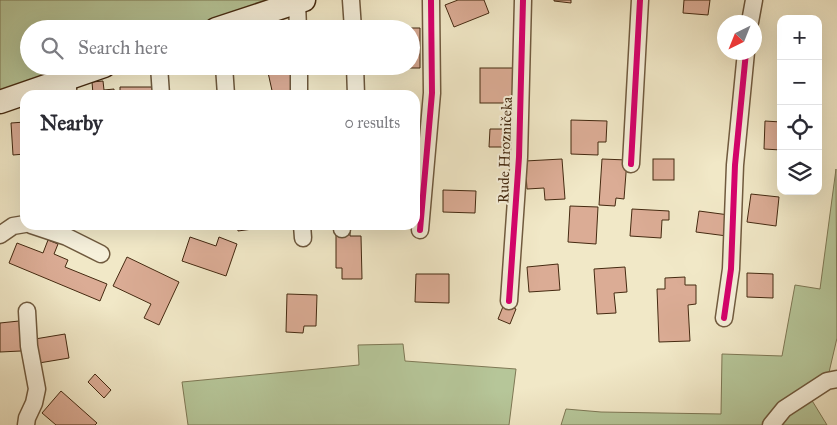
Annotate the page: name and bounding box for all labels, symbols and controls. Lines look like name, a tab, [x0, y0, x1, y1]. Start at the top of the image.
north arrow	[717, 15, 762, 60]
map controls	[777, 15, 822, 195]
button: +	[777, 15, 822, 60]
search box	[20, 20, 420, 75]
icon: search	[38, 34, 66, 62]
text: Search here	[78, 36, 168, 59]
button: −	[777, 60, 822, 105]
street label: Rude Hrozničeka	[494, 96, 516, 204]
button: locate	[777, 105, 822, 150]
text: Nearby	[40, 110, 103, 136]
text: 0 results	[345, 113, 400, 132]
button: layers	[777, 150, 822, 195]

